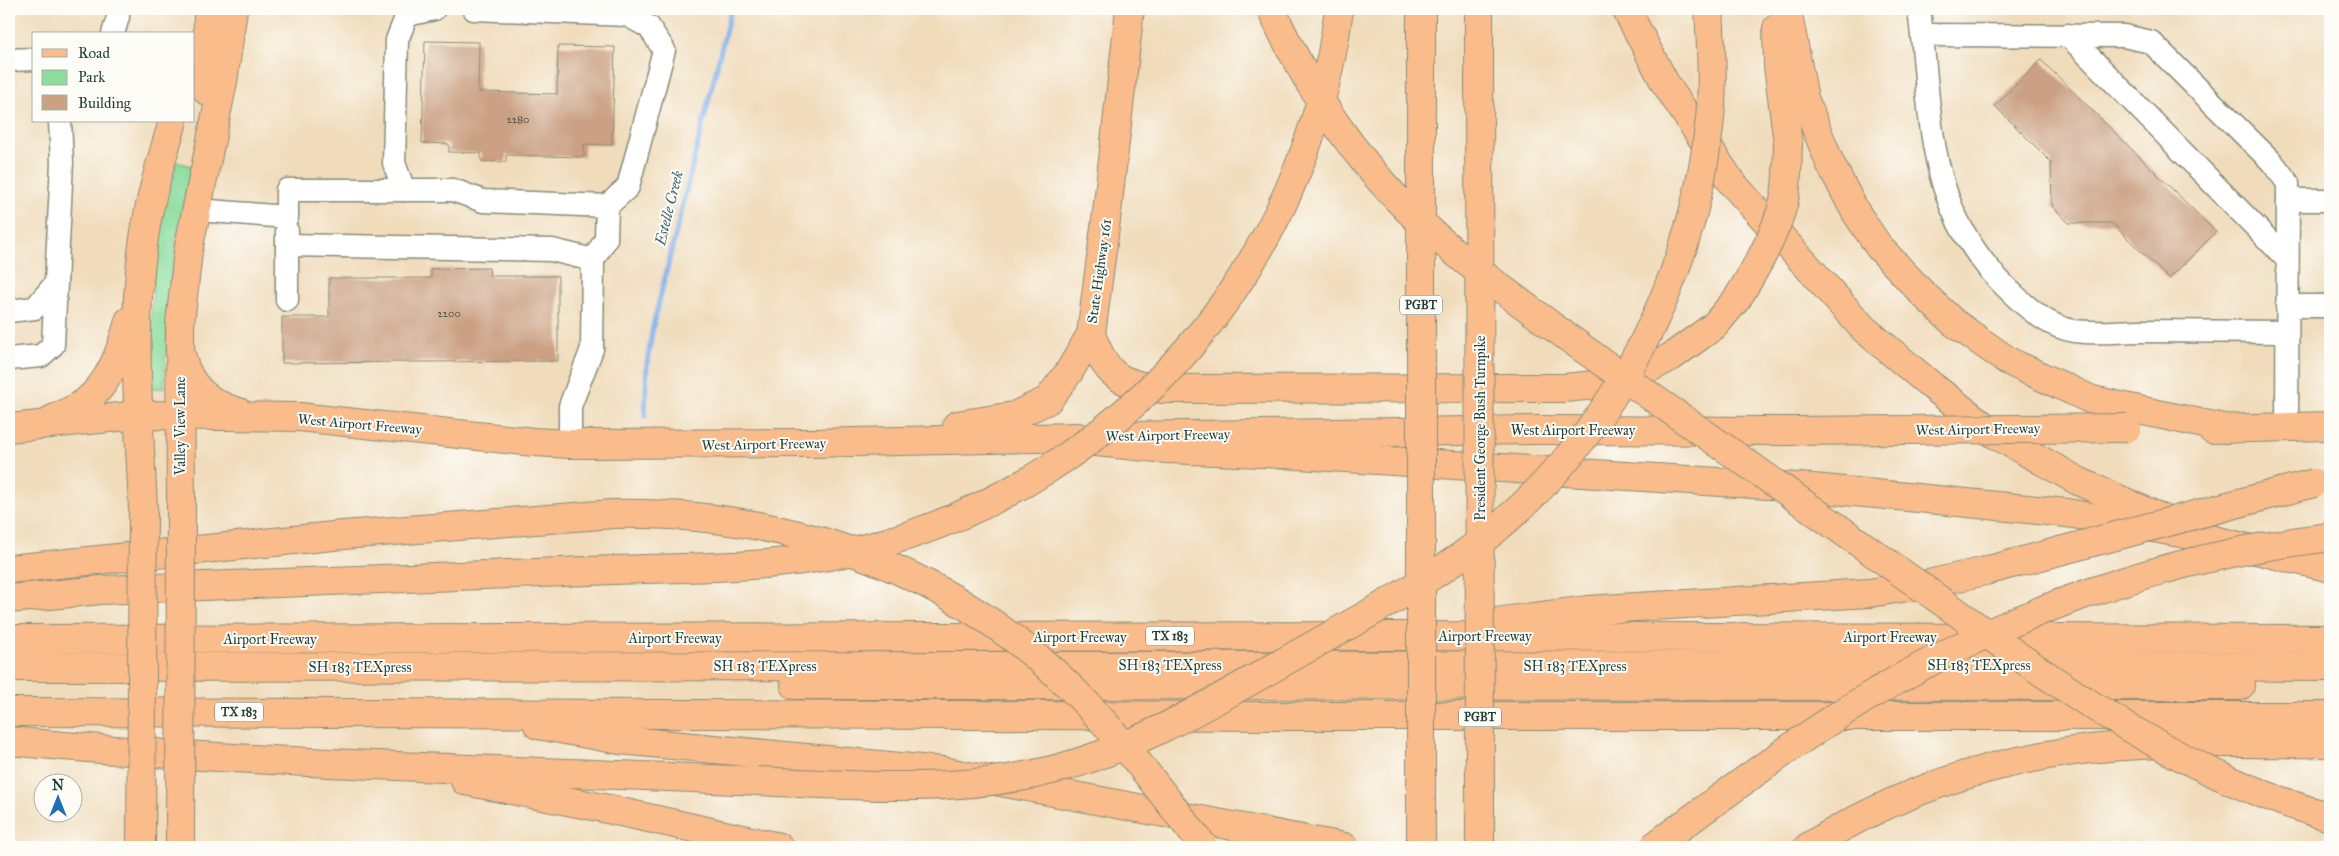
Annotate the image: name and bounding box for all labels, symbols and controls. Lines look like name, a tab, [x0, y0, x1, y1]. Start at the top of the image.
legend	[32, 32, 195, 122]
text: Road	[78, 44, 110, 62]
text: Park	[78, 68, 105, 86]
text: Building	[78, 94, 132, 112]
house number: 2280	[506, 113, 530, 126]
water label: Estelle Creek	[651, 169, 687, 248]
street label: State Highway 161	[1084, 217, 1115, 324]
road number: PGBT	[1400, 296, 1442, 314]
house number: 2200	[437, 307, 461, 320]
street label: President George Bush Turnpike	[1472, 335, 1489, 521]
street label: Valley View Lane	[172, 377, 189, 476]
street label: West Airport Freeway	[297, 411, 423, 438]
street label: West Airport Freeway	[1916, 420, 2041, 439]
street label: West Airport Freeway	[1511, 422, 1636, 439]
street label: West Airport Freeway	[1106, 426, 1231, 445]
street label: West Airport Freeway	[702, 435, 827, 454]
road number: TX 183	[1146, 626, 1194, 646]
street label: Airport Freeway	[1438, 628, 1532, 645]
street label: Airport Freeway	[1033, 629, 1127, 646]
street label: Airport Freeway	[1843, 629, 1937, 646]
street label: Airport Freeway	[628, 630, 722, 647]
street label: Airport Freeway	[223, 631, 317, 648]
street label: SH 183 TEXpress	[1118, 657, 1222, 674]
street label: SH 183 TEXpress	[1927, 657, 2031, 674]
street label: SH 183 TEXpress	[713, 658, 817, 675]
street label: SH 183 TEXpress	[1523, 658, 1627, 675]
street label: SH 183 TEXpress	[308, 659, 412, 676]
road number: TX 183	[215, 702, 263, 722]
road number: PGBT	[1459, 708, 1501, 726]
north arrow	[32, 774, 82, 824]
text: N	[52, 777, 64, 794]

